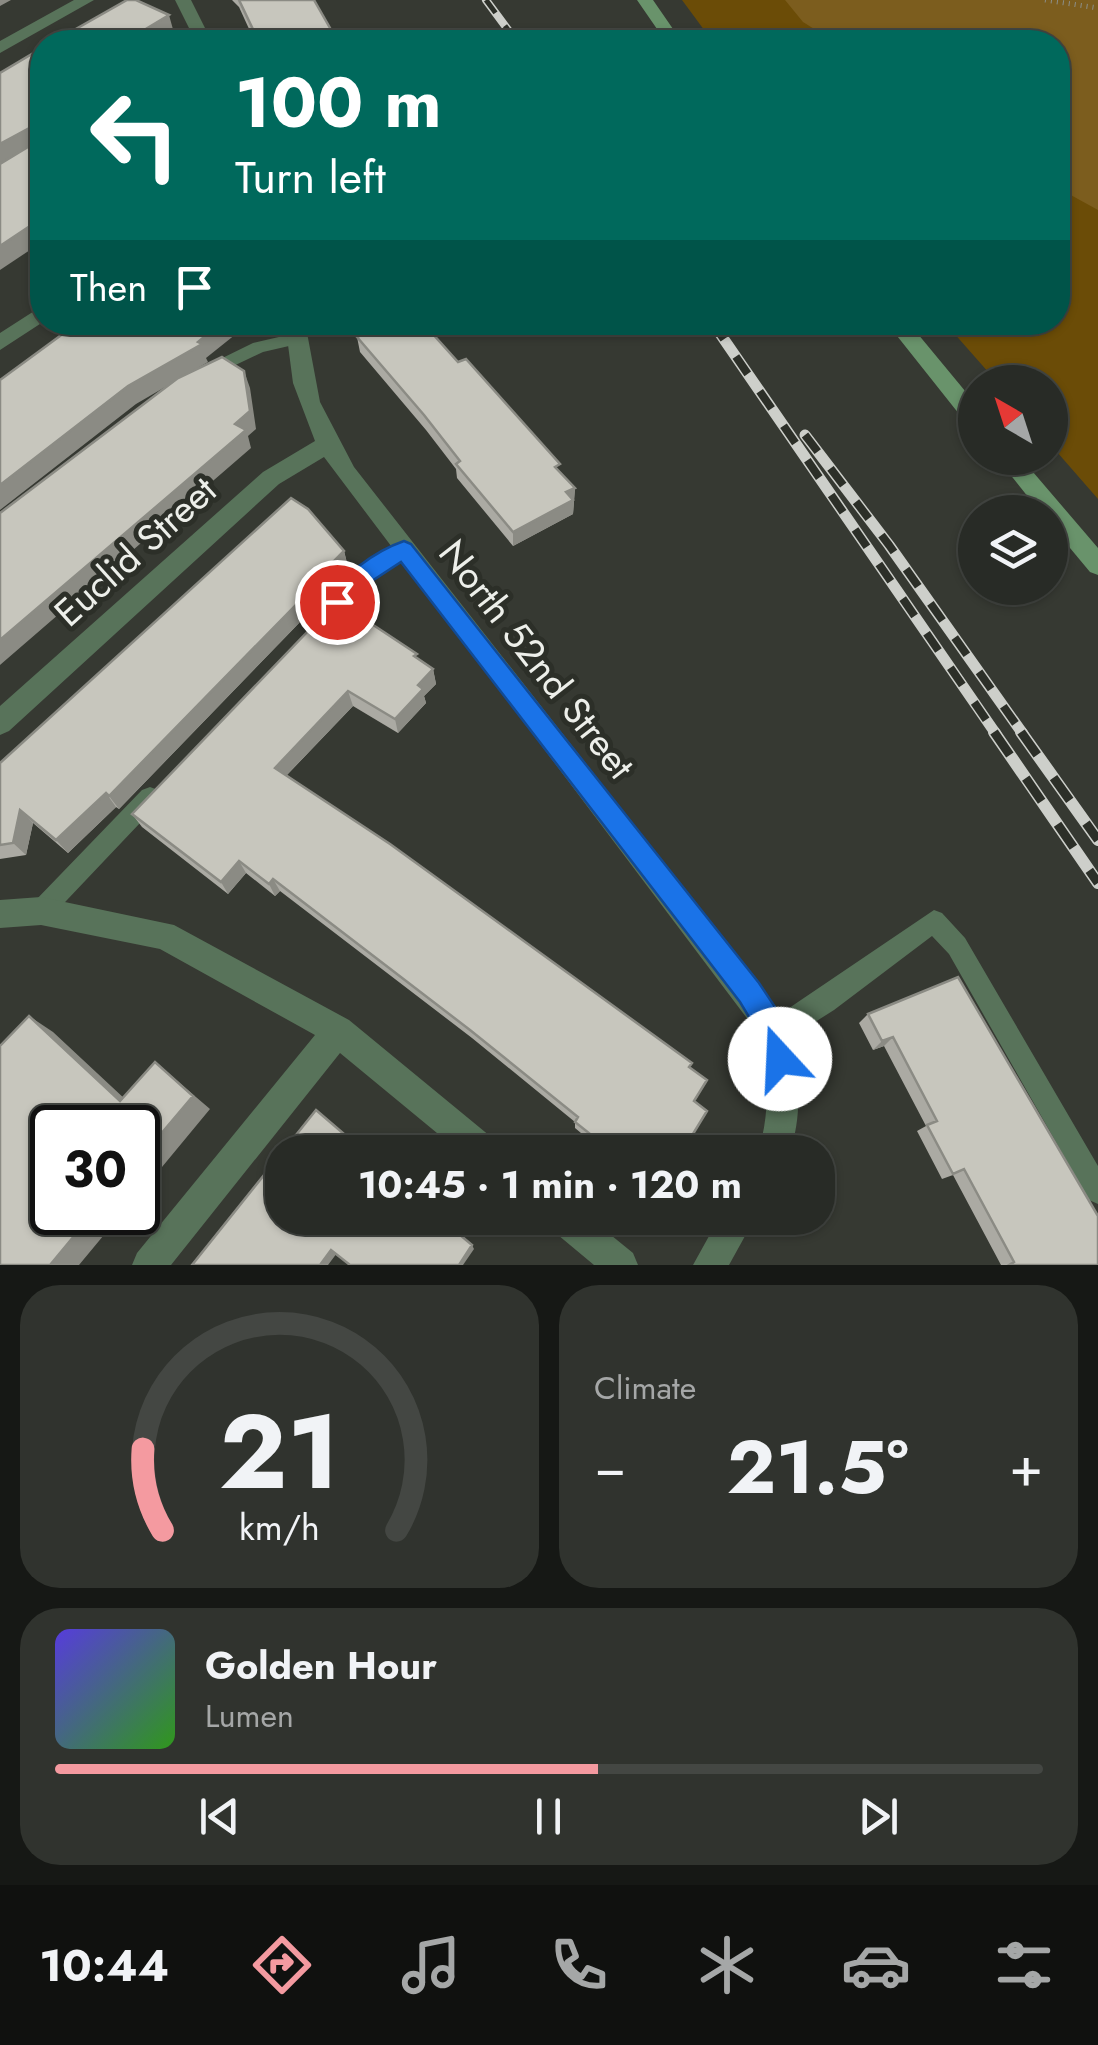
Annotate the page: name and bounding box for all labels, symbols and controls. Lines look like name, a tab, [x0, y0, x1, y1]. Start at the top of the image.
text: 100 m	[235, 52, 442, 153]
icon: left	[70, 70, 200, 200]
text: Turn left	[235, 145, 386, 210]
text: Then	[70, 260, 147, 315]
icon: arrive	[167, 260, 222, 315]
north arrow	[958, 365, 1068, 475]
map controls	[958, 365, 1068, 605]
street label: Euclid Street	[42, 463, 228, 639]
button: layers	[958, 495, 1068, 605]
street label: North 52nd Street	[426, 528, 648, 790]
pin	[295, 560, 380, 645]
icon: arrive	[310, 575, 365, 630]
position arrow	[728, 1007, 832, 1111]
speed limit sign: 30	[30, 1105, 160, 1235]
text: 10:45 · 1 min · 120 m	[358, 1157, 742, 1212]
text: Climate	[594, 1365, 696, 1411]
text: 21	[219, 1377, 340, 1527]
text: 21.5°	[727, 1413, 909, 1521]
text: −	[594, 1427, 626, 1507]
text: +	[1009, 1427, 1043, 1507]
text: km/h	[239, 1502, 320, 1553]
text: Golden Hour	[205, 1638, 437, 1693]
text: Lumen	[205, 1693, 294, 1739]
icon: previous	[192, 1789, 247, 1844]
icon: pause	[521, 1789, 576, 1844]
icon: next	[851, 1789, 906, 1844]
icon: directions	[247, 1930, 317, 2000]
icon: music	[396, 1930, 466, 2000]
icon: phone	[544, 1930, 614, 2000]
icon: climate	[692, 1930, 762, 2000]
icon: car	[841, 1930, 911, 2000]
icon: filters	[989, 1930, 1059, 2000]
text: 10:44	[39, 1933, 169, 1998]

